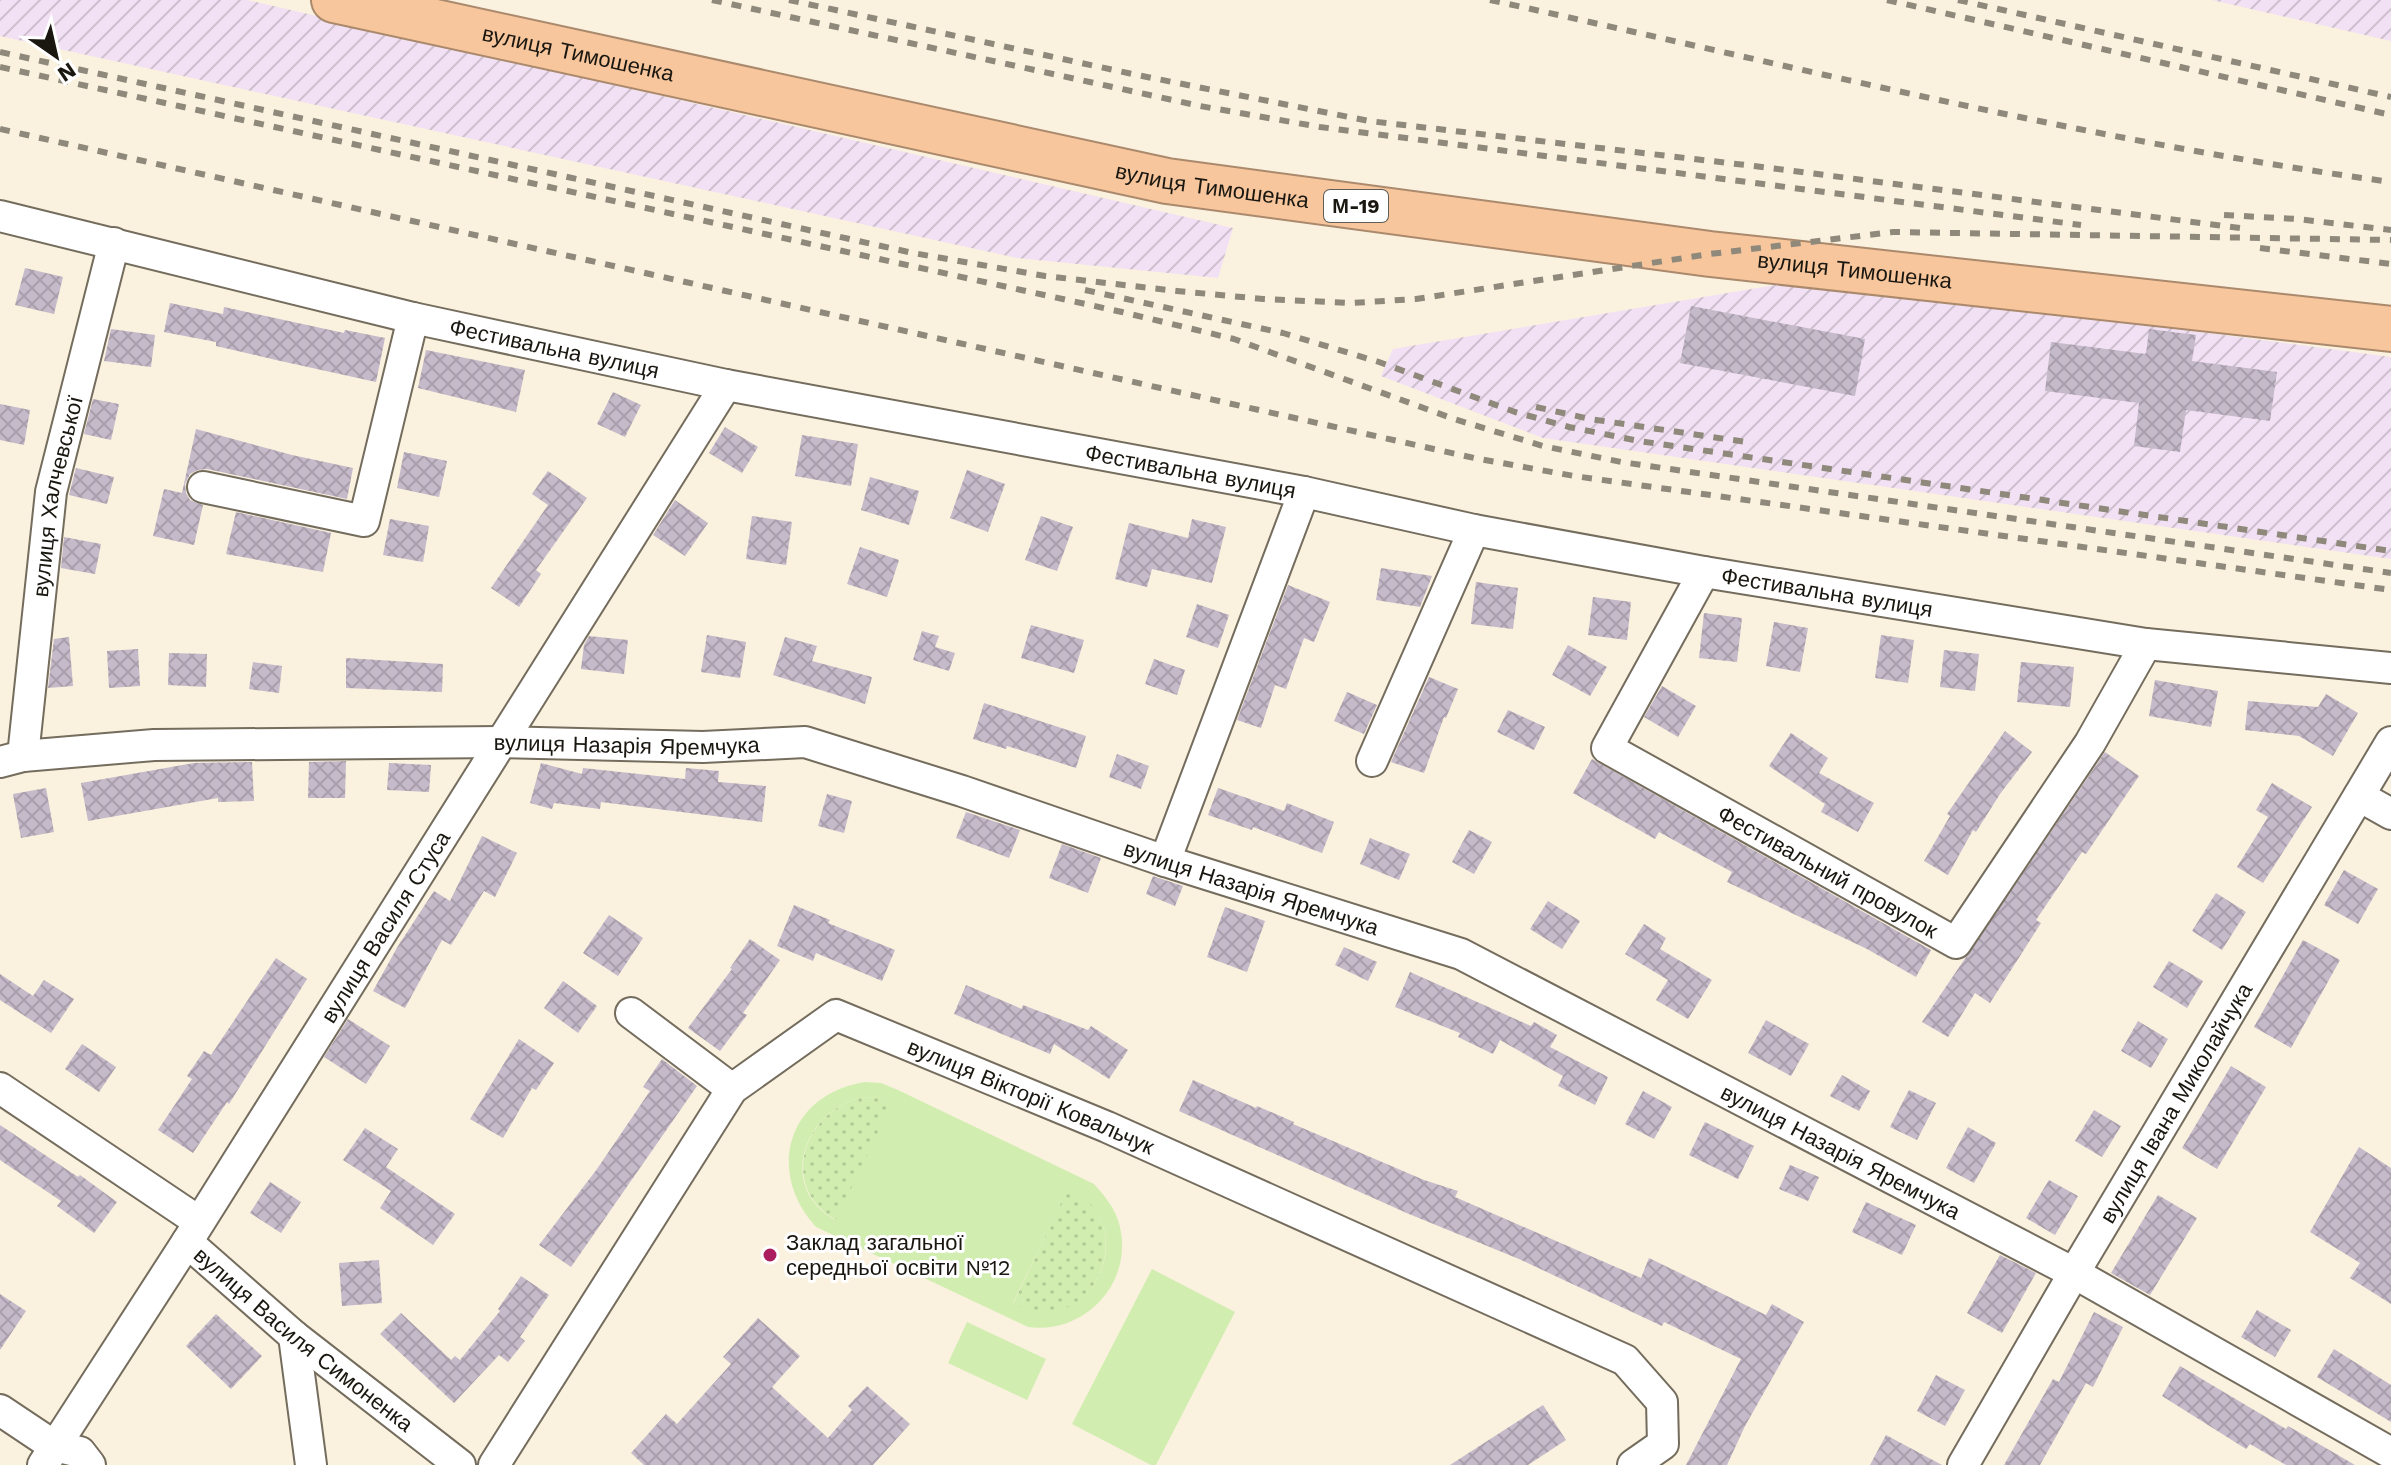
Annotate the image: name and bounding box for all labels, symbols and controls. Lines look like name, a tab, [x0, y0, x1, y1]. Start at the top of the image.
north arrow	[16, 16, 96, 96]
street label: вулиця Тимошенка	[480, 20, 677, 86]
text: N	[53, 57, 81, 87]
street label: вулиця Тимошенка	[1113, 158, 1311, 213]
road number: М-19	[1324, 190, 1388, 222]
street label: вулиця Тимошенка	[1756, 247, 1954, 293]
street label: Фестивальна вулиця	[447, 314, 661, 383]
street label: вулиця Халчевської	[27, 393, 87, 598]
street label: Фестивальна вулиця	[1083, 439, 1298, 503]
street label: Фестивальна вулиця	[1720, 563, 1935, 622]
street label: вулиця Назарія Яремчука	[494, 729, 761, 760]
street label: Фестивальний провулок	[1714, 800, 1942, 943]
street label: вулиця Василя Стуса	[316, 826, 455, 1027]
street label: вулиця Назарія Яремчука	[1121, 835, 1383, 940]
street label: вулиця Івана Миколайчука	[2094, 978, 2257, 1227]
street label: вулиця Вікторії Ковальчук	[904, 1034, 1159, 1159]
street label: вулиця Назарія Яремчука	[1717, 1079, 1965, 1224]
place label: Заклад загальної середньої освіти №12	[786, 1230, 1011, 1280]
street label: вулиця Василя Симоненка	[189, 1242, 419, 1437]
marker: Заклад загальної середньої освіти №12	[761, 1246, 779, 1264]

